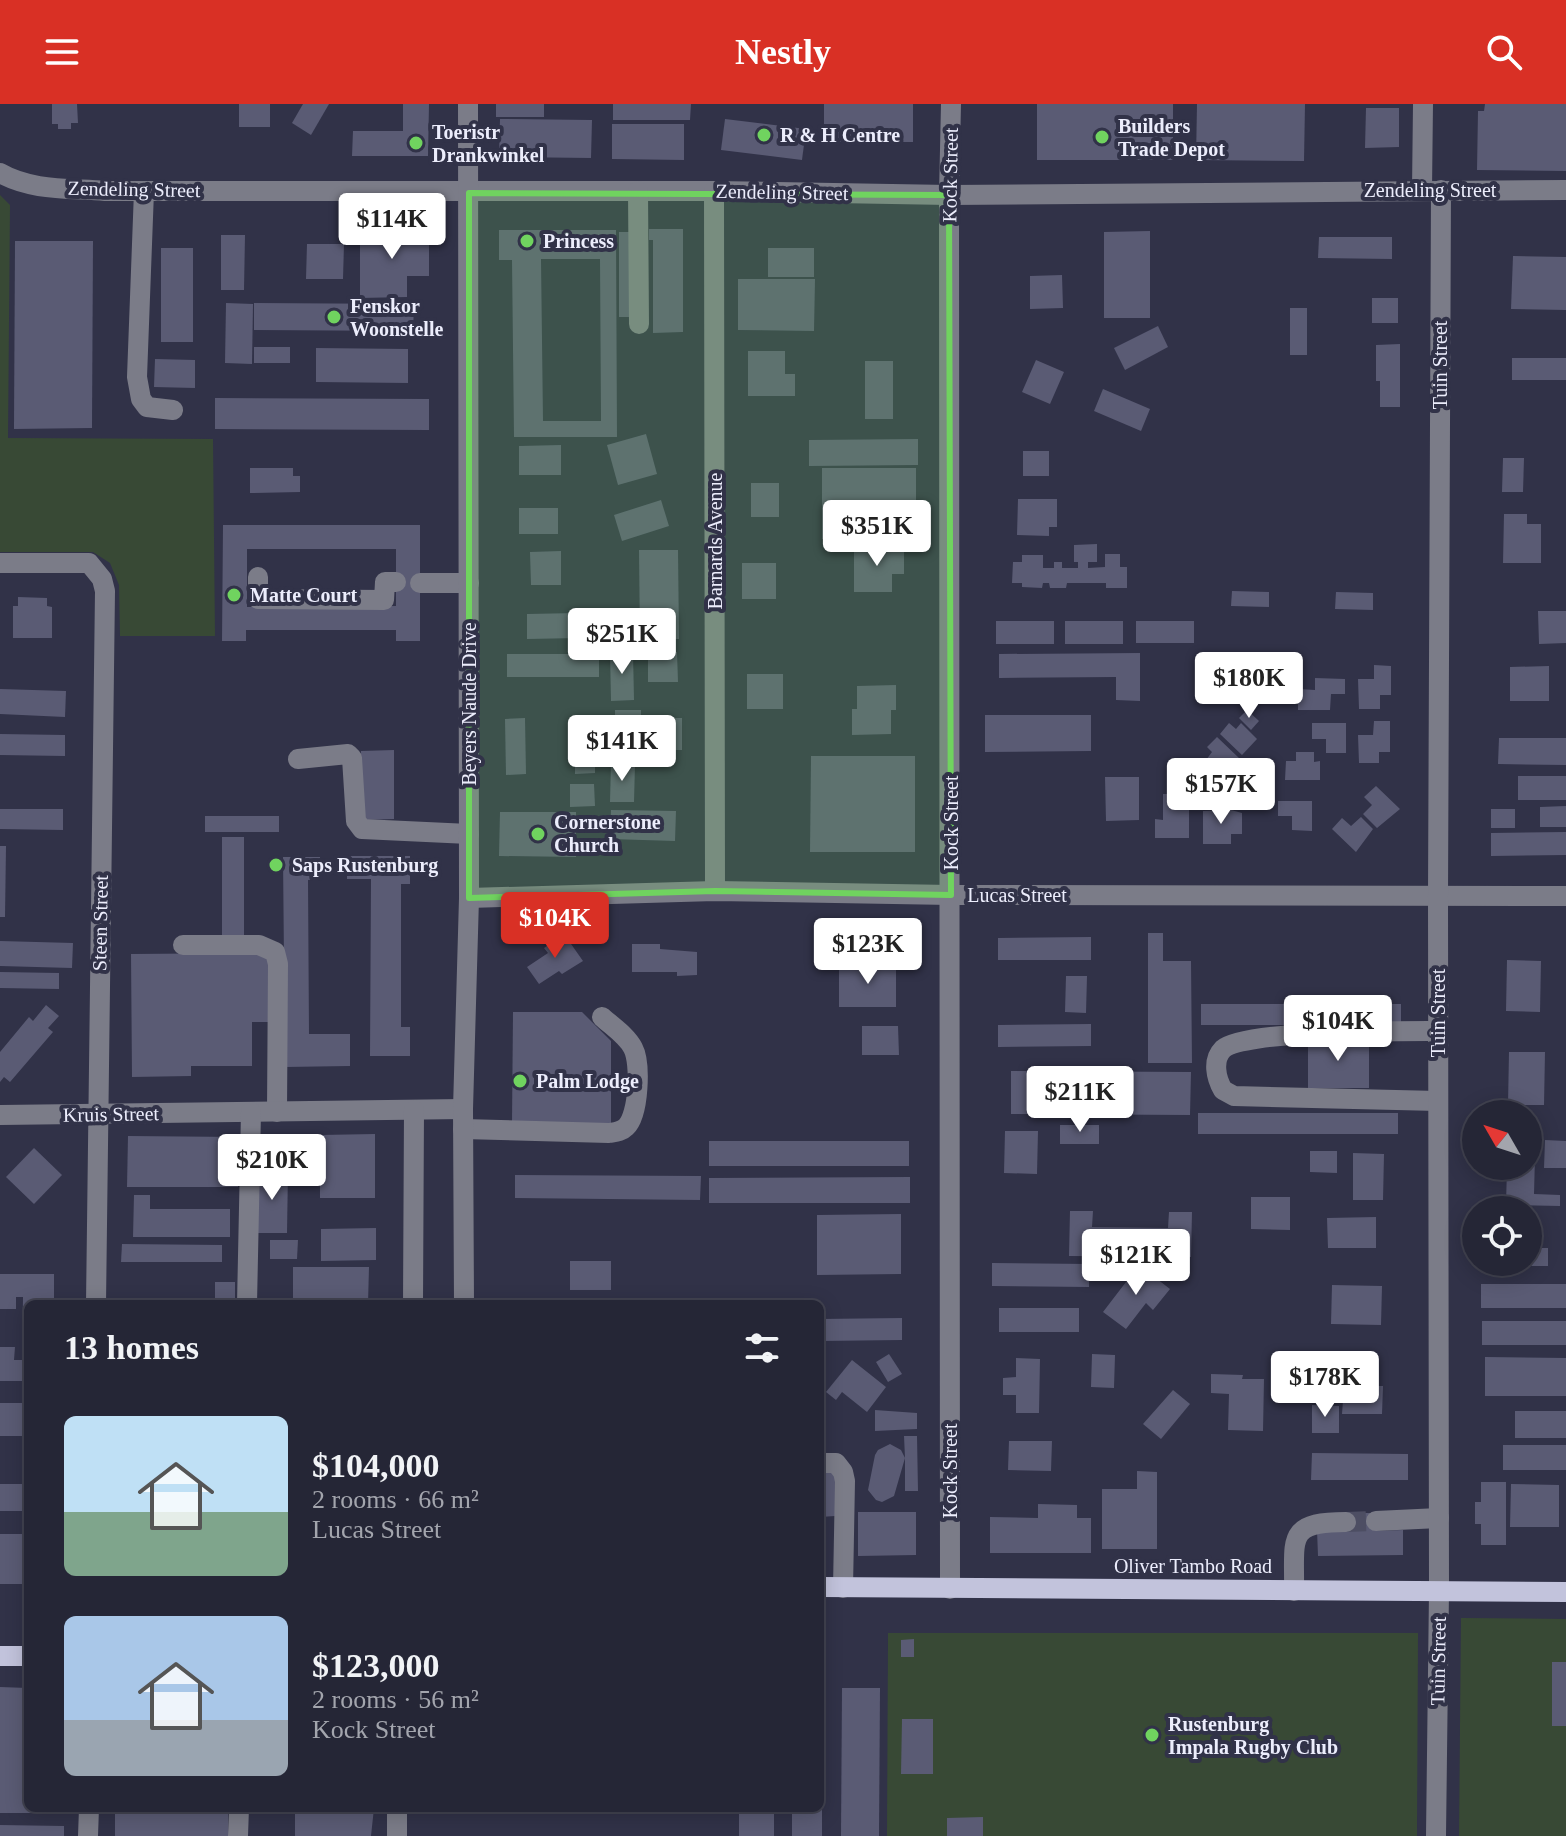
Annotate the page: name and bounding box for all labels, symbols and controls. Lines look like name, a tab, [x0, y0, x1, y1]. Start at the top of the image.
icon: menu	[40, 30, 84, 74]
icon: search	[1482, 30, 1526, 74]
text: Nestly	[735, 32, 831, 72]
place label: Builders Trade Depot	[1118, 115, 1225, 161]
place label: Toeristr Drankwinkel	[432, 121, 545, 166]
place label: R & H Centre	[780, 124, 900, 146]
marker: R & H Centre	[755, 126, 773, 144]
street label: Kock Street	[938, 127, 962, 223]
marker: Builders Trade Depot	[1093, 128, 1111, 146]
marker: Toeristr Drankwinkel	[407, 134, 425, 152]
street label: Zendeling Street	[67, 177, 201, 202]
street label: Zendeling Street	[1364, 179, 1497, 202]
street label: Zendeling Street	[715, 180, 849, 205]
pin: $114K	[336, 193, 448, 261]
text: $114K	[357, 204, 427, 233]
place label: Princess	[543, 230, 614, 252]
marker: Princess	[518, 232, 536, 250]
place label: Fenskor Woonstelle	[350, 295, 443, 340]
marker: Fenskor Woonstelle	[325, 308, 343, 326]
street label: Tuin Street	[1429, 320, 1451, 409]
street label: Barnards Avenue	[704, 472, 726, 609]
pin: $351K	[821, 500, 933, 568]
text: $351K	[841, 511, 913, 540]
place label: Matte Court	[250, 584, 358, 606]
marker: Matte Court	[225, 586, 243, 604]
pin: $251K	[566, 608, 678, 676]
text: $251K	[586, 619, 658, 648]
street label: Beyers Naude Drive	[458, 622, 481, 786]
pin: $180K	[1193, 652, 1305, 720]
text: $180K	[1213, 663, 1285, 692]
pin: $141K	[566, 715, 678, 783]
text: $141K	[586, 726, 658, 755]
pin: $157K	[1165, 758, 1277, 826]
text: $157K	[1185, 769, 1257, 798]
street label: Kock Street	[940, 775, 962, 870]
place label: Cornerstone Church	[554, 811, 661, 856]
marker: Cornerstone Church	[529, 825, 547, 843]
place label: Saps Rustenburg	[292, 854, 438, 877]
marker: Saps Rustenburg	[267, 856, 285, 874]
street label: Steen Street	[88, 874, 112, 971]
street label: Lucas Street	[967, 884, 1067, 906]
pin: $104K	[499, 892, 611, 960]
text: $104K	[519, 903, 591, 932]
pin: $123K	[812, 918, 924, 986]
text: $123K	[832, 929, 904, 958]
street label: Tuin Street	[1427, 968, 1449, 1057]
pin: $104K	[1282, 995, 1394, 1063]
text: $104K	[1302, 1006, 1374, 1035]
pin: $211K	[1024, 1066, 1136, 1134]
place label: Palm Lodge	[536, 1070, 639, 1093]
marker: Palm Lodge	[511, 1072, 529, 1090]
text: $211K	[1045, 1077, 1115, 1106]
north arrow	[1462, 1100, 1542, 1180]
map controls	[1462, 1100, 1542, 1276]
street label: Kruis Street	[63, 1102, 160, 1126]
pin: $210K	[216, 1134, 328, 1202]
text: $210K	[236, 1145, 308, 1174]
button: locate	[1462, 1196, 1542, 1276]
pin: $121K	[1080, 1229, 1192, 1297]
text: $121K	[1100, 1240, 1172, 1269]
icon: filters	[740, 1326, 784, 1370]
text: 13 homes	[64, 1329, 199, 1366]
pin: $178K	[1269, 1351, 1381, 1419]
text: $178K	[1289, 1362, 1361, 1391]
street label: Kock Street	[939, 1423, 961, 1518]
text: $104,000	[312, 1447, 440, 1484]
icon: home	[128, 1448, 224, 1544]
text: 2 rooms · 66 m²	[312, 1485, 479, 1514]
text: Lucas Street	[312, 1515, 441, 1544]
street label: Oliver Tambo Road	[1114, 1555, 1272, 1577]
street label: Tuin Street	[1426, 1616, 1450, 1706]
text: $123,000	[312, 1647, 440, 1684]
icon: home	[128, 1648, 224, 1744]
text: 2 rooms · 56 m²	[312, 1685, 479, 1714]
place label: Rustenburg Impala Rugby Club	[1168, 1713, 1338, 1759]
text: Kock Street	[312, 1715, 435, 1744]
marker: Rustenburg Impala Rugby Club	[1143, 1726, 1161, 1744]

